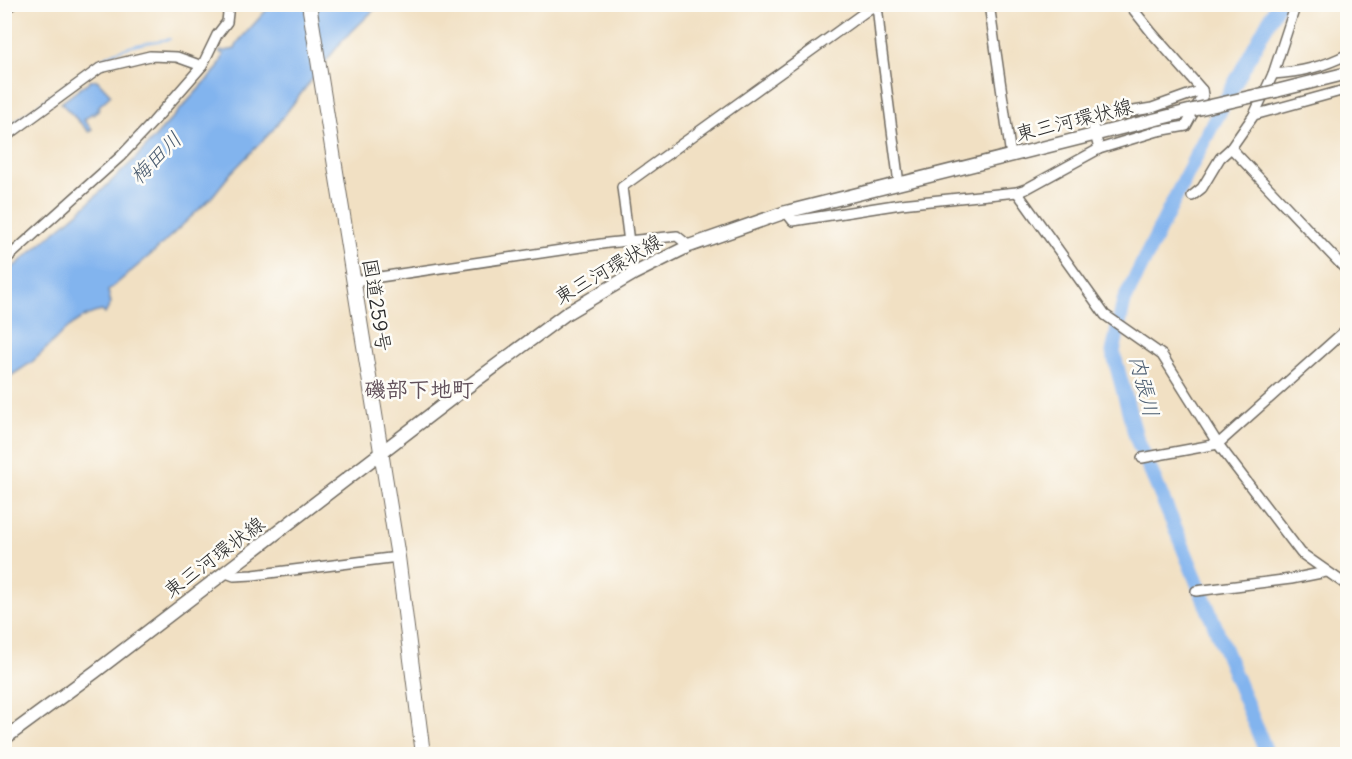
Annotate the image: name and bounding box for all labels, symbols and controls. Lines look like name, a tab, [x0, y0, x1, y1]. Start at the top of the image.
street label: 東三河環状線	[1013, 93, 1135, 146]
water label: 梅田川	[124, 126, 187, 189]
street label: 東三河環状線	[550, 228, 666, 309]
street label: 国道259号	[358, 257, 397, 353]
water label: 内張川	[1124, 352, 1165, 420]
district label: 磯部下地町	[364, 375, 474, 403]
street label: 東三河環状線	[158, 511, 269, 603]

